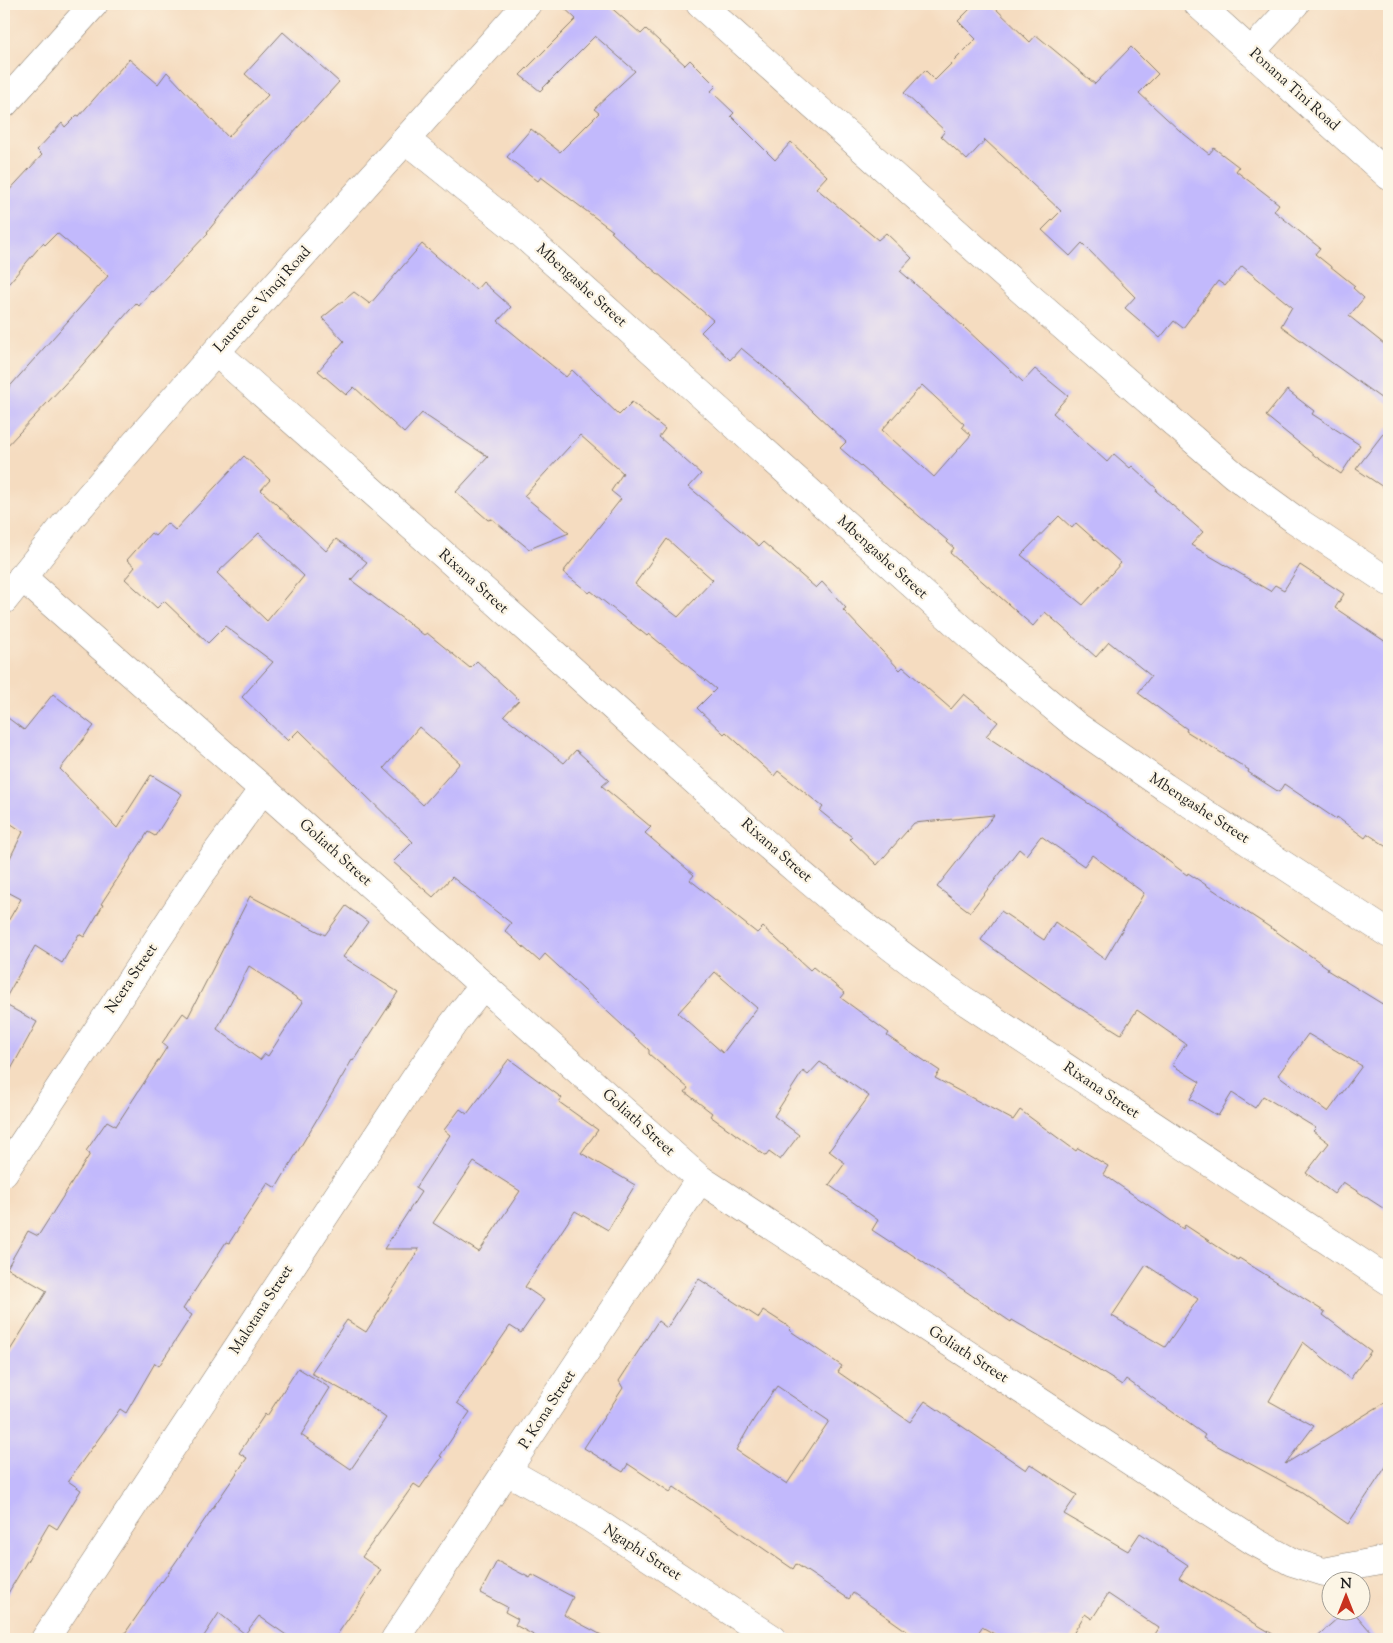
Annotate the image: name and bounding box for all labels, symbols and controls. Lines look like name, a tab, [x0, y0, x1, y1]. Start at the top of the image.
street label: Ponana Tini Road	[1244, 44, 1344, 137]
street label: Mbengashe Street	[531, 240, 631, 332]
street label: Laurence Vinqi Road	[210, 242, 317, 358]
street label: Mbengashe Street	[832, 512, 932, 604]
street label: Rixana Street	[433, 545, 513, 619]
street label: Mbengashe Street	[1145, 769, 1253, 849]
street label: Rixana Street	[736, 814, 816, 888]
street label: Goliath Street	[294, 815, 376, 891]
street label: Ncera Street	[101, 940, 163, 1018]
street label: Rixana Street	[1059, 1058, 1143, 1124]
street label: Goliath Street	[597, 1085, 679, 1161]
street label: Malotana Street	[225, 1261, 299, 1359]
street label: Goliath Street	[924, 1321, 1012, 1389]
street label: P. Kona Street	[515, 1366, 581, 1454]
street label: Ngaphi Street	[599, 1520, 685, 1586]
north arrow	[1320, 1570, 1370, 1620]
text: N	[1340, 1575, 1352, 1595]

